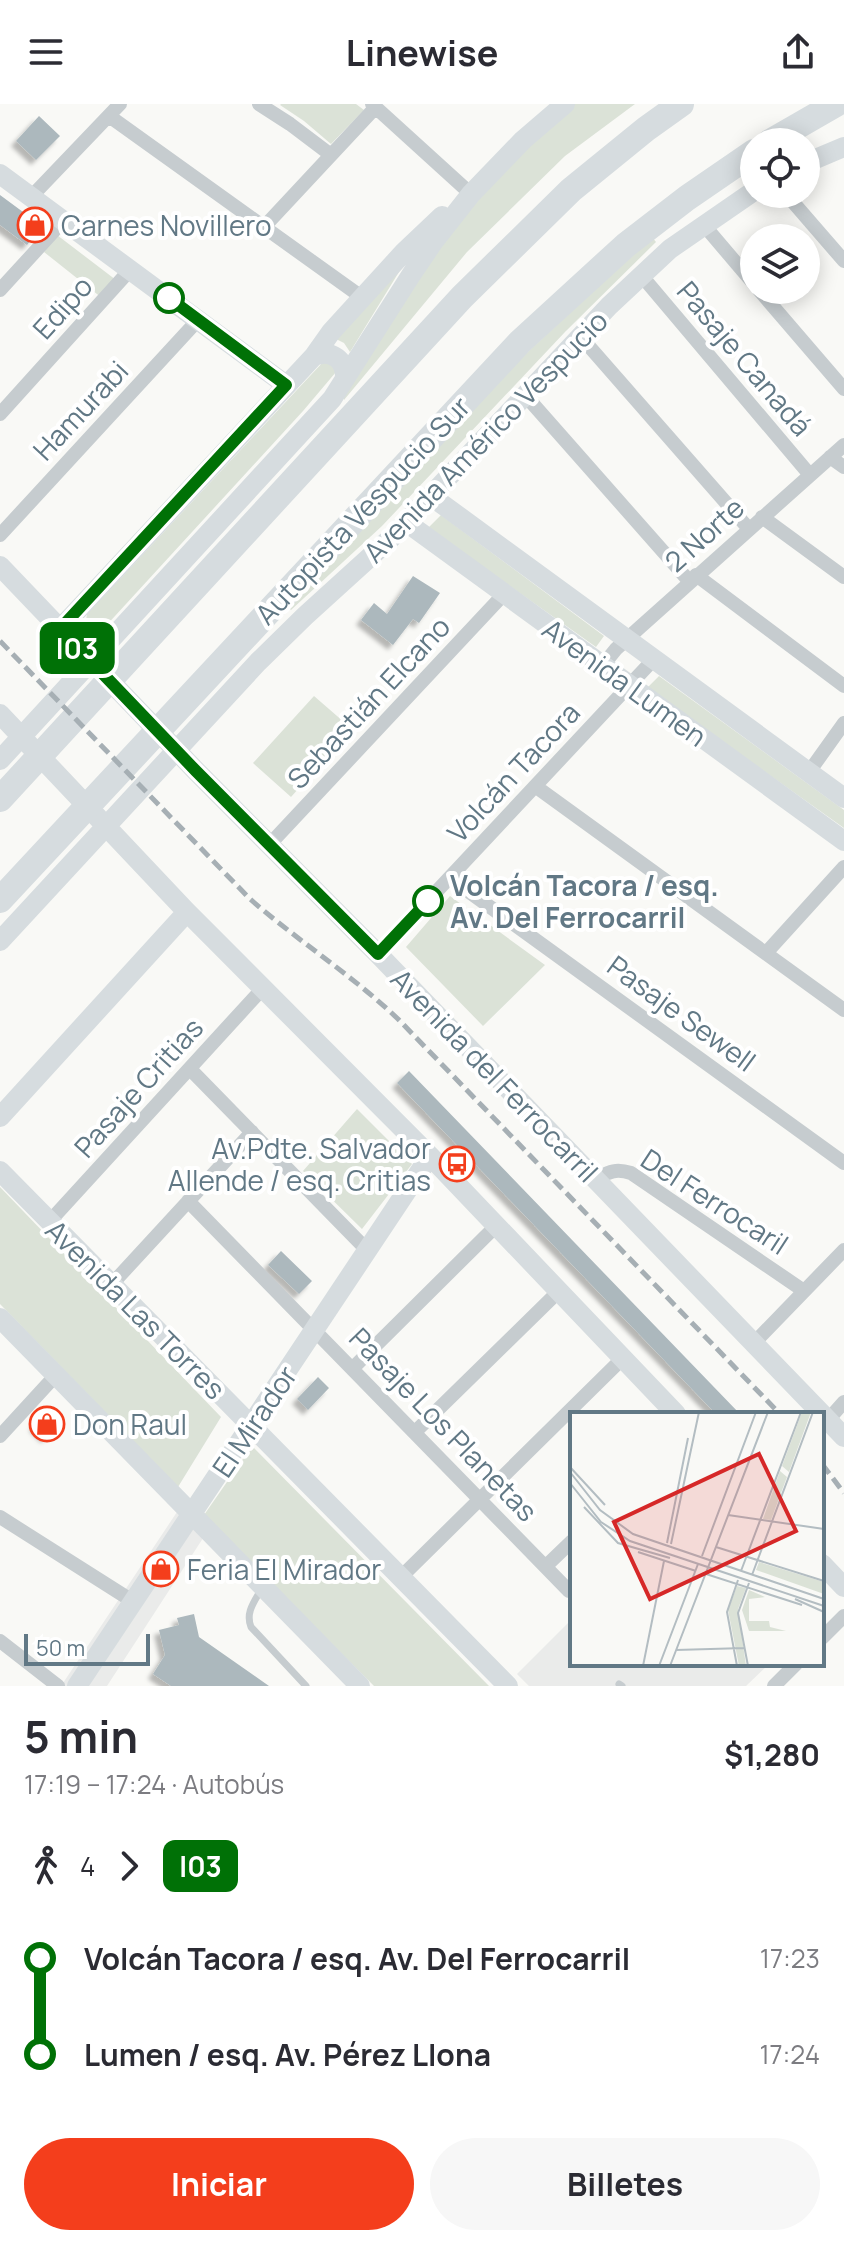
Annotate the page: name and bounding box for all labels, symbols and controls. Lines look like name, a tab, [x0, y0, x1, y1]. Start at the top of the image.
text: Linewise	[346, 28, 498, 77]
icon: menu	[24, 30, 68, 74]
icon: share	[776, 30, 820, 74]
map controls	[740, 128, 820, 304]
button: locate	[740, 128, 820, 208]
shop icon: Carnes Novillero	[16, 206, 54, 244]
place label: Carnes Novillero	[61, 206, 272, 244]
button: layers	[740, 224, 820, 304]
street label: Edipo	[24, 267, 100, 347]
street label: Pasaje Canadá	[669, 273, 821, 443]
unlabelled marker	[154, 283, 184, 313]
street label: Avenida Américo Vespucio	[354, 302, 616, 570]
street label: Hamurabi	[24, 352, 136, 468]
street label: Autopista Vespucio Sur	[246, 388, 478, 632]
street label: 2 Norte	[656, 488, 752, 580]
street label: Sebastián Elcano	[278, 608, 458, 796]
street label: Avenida Lumen	[535, 610, 715, 754]
line badge: I03	[31, 622, 123, 674]
text: I03	[56, 629, 98, 667]
street label: Volcán Tacora	[438, 694, 588, 850]
place label: Volcán Tacora / esq. Av. Del Ferrocarril	[450, 866, 719, 936]
marker: Volcán Tacora / esq. Av. Del Ferrocarril	[413, 886, 443, 916]
street label: Pasaje Sewell	[600, 946, 764, 1080]
street label: Avenida del Ferrocarril	[383, 960, 607, 1190]
street label: Pasaje Critias	[65, 1009, 211, 1165]
place label: Av.Pdte. Salvador Allende / esq. Critias	[168, 1129, 431, 1199]
street label: Del Ferrocaril	[634, 1139, 796, 1263]
bus stop icon: Av.Pdte. Salvador Allende / esq. Critias	[438, 1145, 476, 1183]
street label: Avenida Las Torres	[38, 1211, 234, 1407]
street label: Pasaje Los Planetas	[342, 1319, 546, 1529]
street label: El Mirador	[203, 1358, 305, 1484]
shop icon: Don Raul	[28, 1405, 66, 1443]
place label: Don Raul	[73, 1405, 187, 1443]
inset map	[570, 1412, 824, 1666]
shop icon: Feria El Mirador	[142, 1550, 180, 1588]
place label: Feria El Mirador	[187, 1550, 381, 1588]
scale bar	[24, 1630, 150, 1666]
text: 50 m	[36, 1633, 85, 1663]
text: 5 min	[24, 1706, 138, 1766]
text: $1,280	[724, 1734, 820, 1775]
text: 17:19 – 17:24 · Autobús	[24, 1766, 284, 1802]
icon: walk	[24, 1844, 68, 1888]
icon: forward	[107, 1844, 151, 1888]
text: I03	[179, 1847, 222, 1885]
text: 4	[80, 1848, 95, 1884]
text: Volcán Tacora / esq. Av. Del Ferrocarril	[84, 1938, 630, 1979]
text: 17:23	[760, 1940, 820, 1976]
text: Lumen / esq. Av. Pérez Llona	[84, 2034, 491, 2075]
text: 17:24	[759, 2036, 820, 2072]
button: Iniciar	[24, 2138, 414, 2230]
button: Billetes	[430, 2138, 820, 2230]

